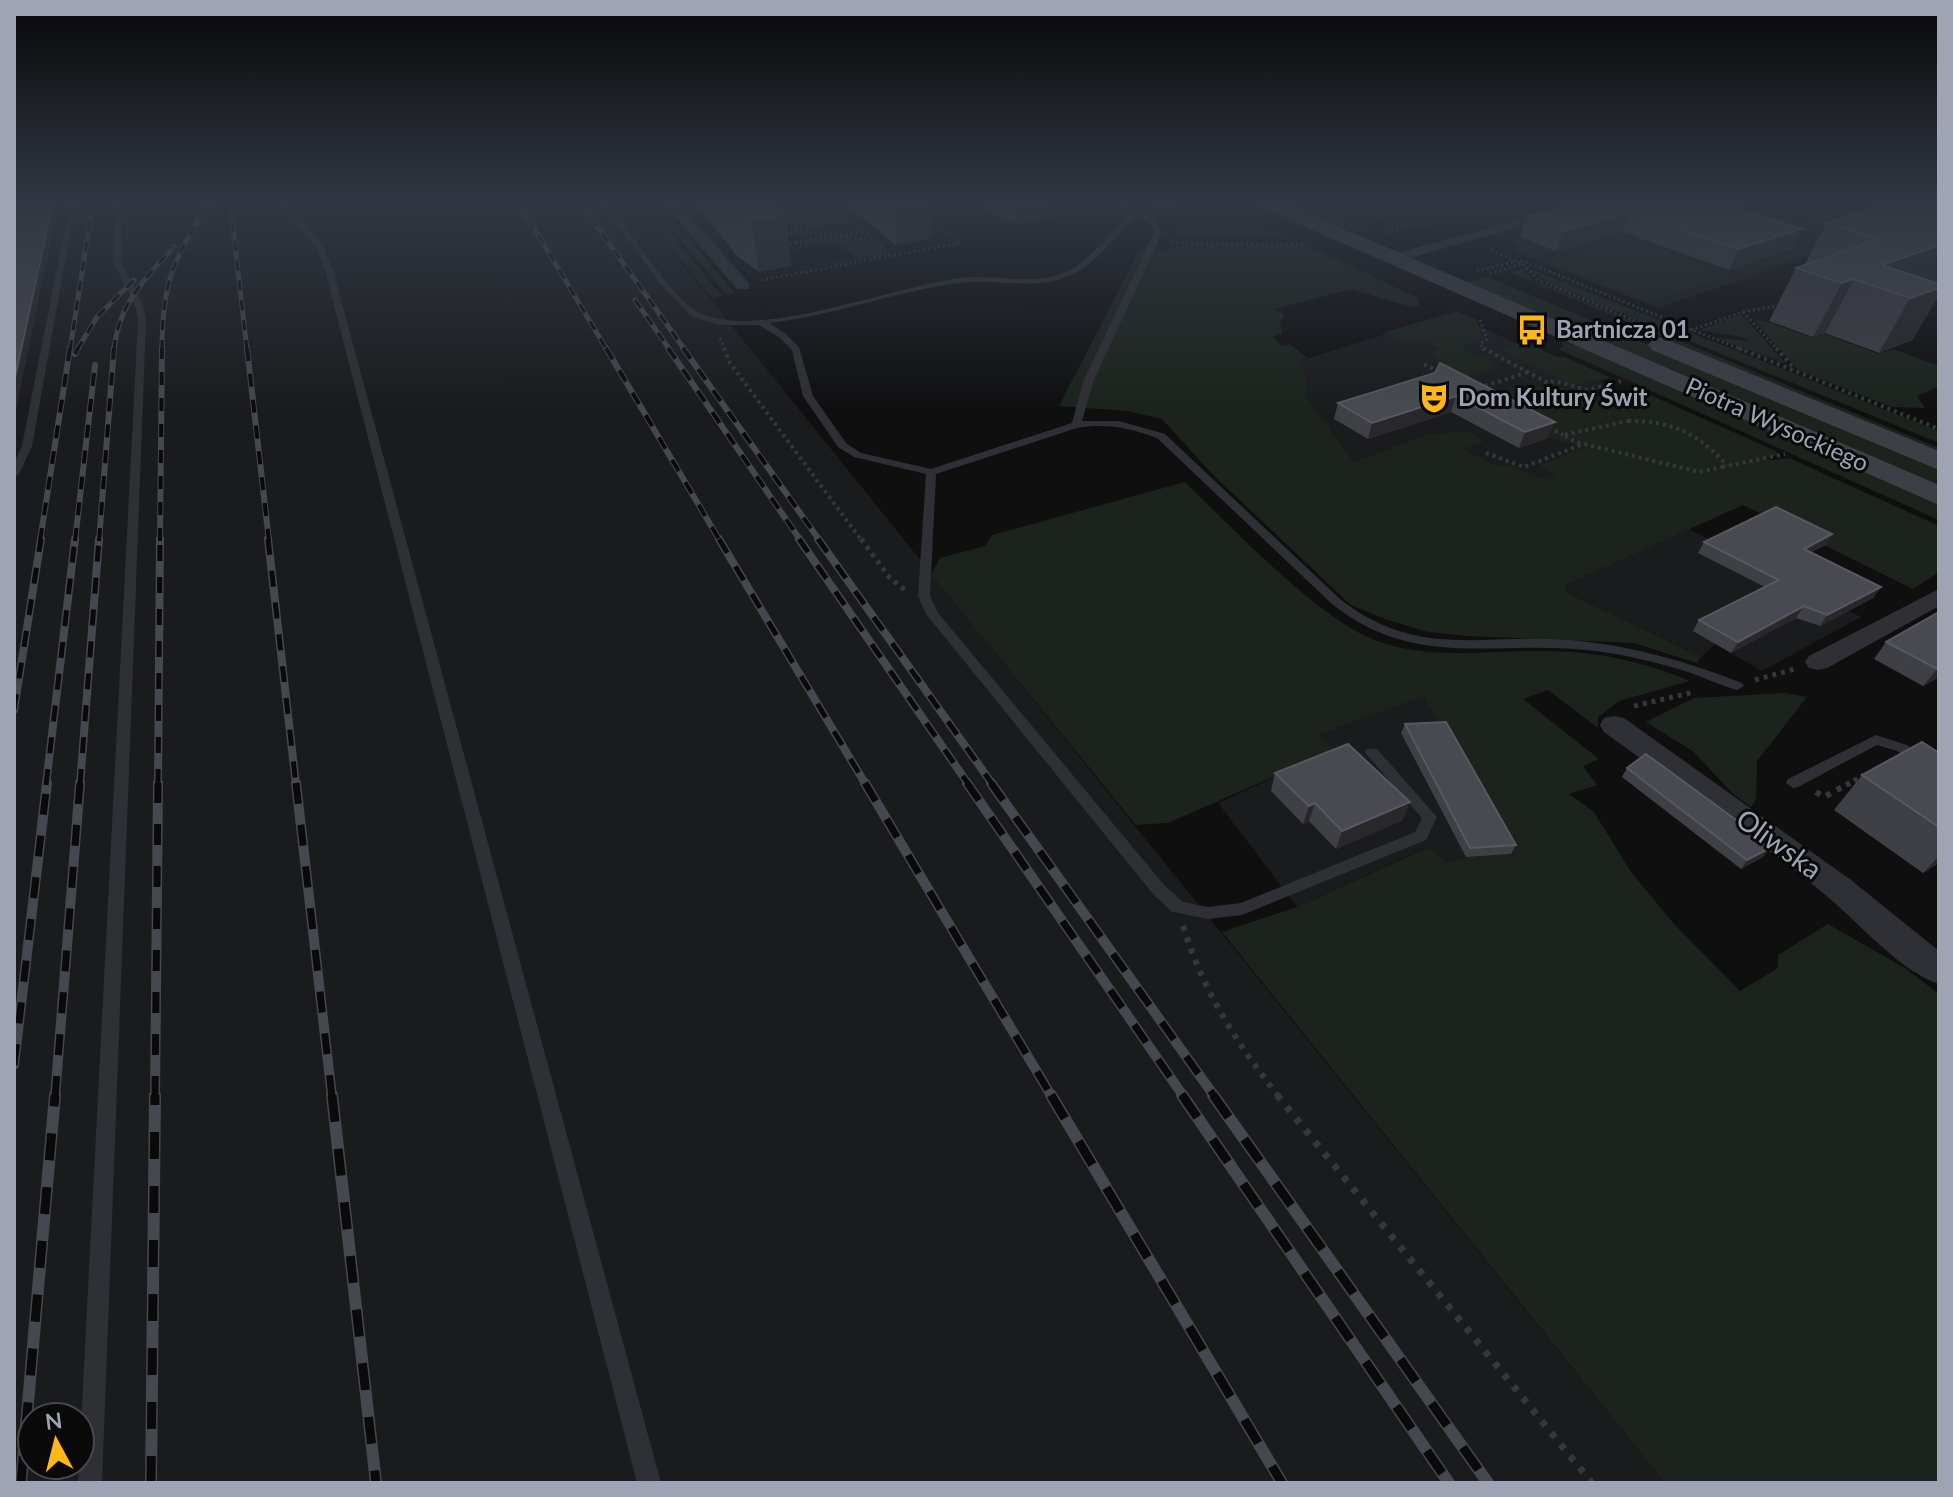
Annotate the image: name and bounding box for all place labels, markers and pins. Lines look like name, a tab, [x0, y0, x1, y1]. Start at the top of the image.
bus stop icon: Bartnicza 01	[1515, 313, 1549, 347]
place label: Bartnicza 01	[1556, 314, 1690, 343]
theatre icon: Dom Kultury Świt	[1417, 381, 1451, 415]
place label: Dom Kultury Świt	[1458, 382, 1648, 411]

